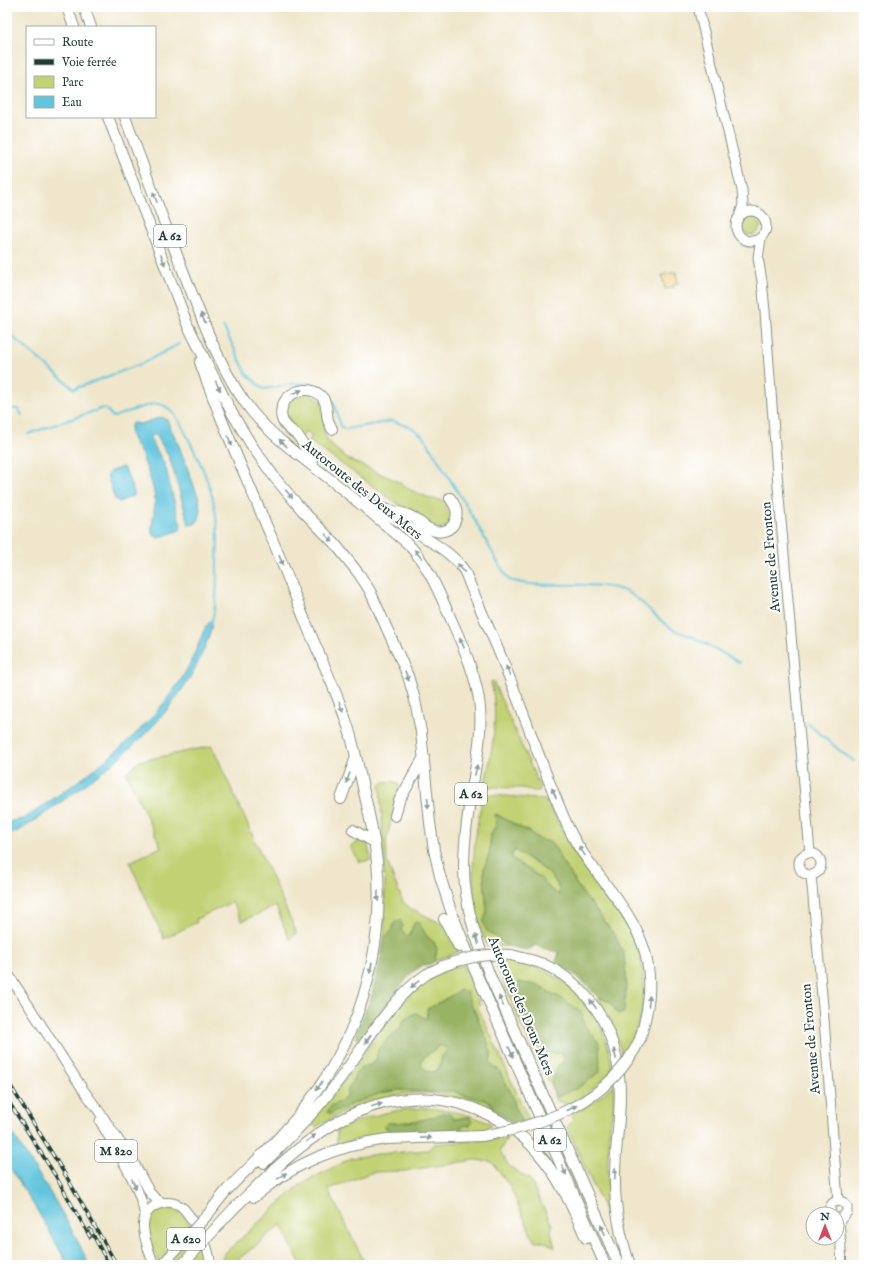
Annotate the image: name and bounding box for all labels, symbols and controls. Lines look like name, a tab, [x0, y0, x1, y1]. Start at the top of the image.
legend	[26, 26, 156, 118]
text: Route	[62, 35, 94, 50]
text: Voie ferrée	[61, 55, 117, 70]
text: Parc	[62, 75, 84, 90]
text: Eau	[62, 95, 82, 110]
one-way arrow	[151, 191, 157, 203]
road number: A 62	[154, 225, 186, 247]
one-way arrow	[160, 254, 166, 266]
one-way arrow	[199, 312, 205, 324]
one-way arrow	[215, 380, 221, 391]
one-way arrow	[291, 389, 303, 395]
street label: Autoroute des Deux Mers	[298, 435, 426, 544]
one-way arrow	[227, 436, 233, 447]
one-way arrow	[278, 438, 288, 448]
one-way arrow	[284, 489, 293, 499]
street label: Avenue de Fronton	[757, 500, 785, 614]
one-way arrow	[325, 533, 334, 543]
one-way arrow	[413, 549, 422, 560]
one-way arrow	[278, 554, 284, 565]
one-way arrow	[456, 562, 465, 573]
one-way arrow	[459, 637, 465, 649]
one-way arrow	[504, 664, 510, 676]
one-way arrow	[405, 670, 411, 682]
one-way arrow	[338, 701, 344, 713]
one-way arrow	[473, 764, 479, 776]
one-way arrow	[345, 772, 351, 784]
road number: A 62	[455, 783, 487, 805]
one-way arrow	[550, 786, 556, 798]
one-way arrow	[425, 797, 431, 810]
one-way arrow	[578, 846, 586, 856]
one-way arrow	[375, 890, 381, 903]
one-way arrow	[474, 933, 480, 945]
street label: Autoroute des Deux Mers	[483, 933, 558, 1078]
one-way arrow	[368, 962, 374, 974]
one-way arrow	[410, 980, 421, 988]
street label: Avenue de Fronton	[797, 982, 825, 1096]
one-way arrow	[498, 995, 504, 1006]
one-way arrow	[646, 995, 652, 1008]
one-way arrow	[589, 998, 597, 1009]
one-way arrow	[364, 1034, 372, 1044]
one-way arrow	[508, 1046, 514, 1057]
one-way arrow	[612, 1047, 618, 1060]
one-way arrow	[316, 1080, 323, 1092]
one-way arrow	[371, 1101, 383, 1107]
one-way arrow	[566, 1105, 578, 1112]
road number: A 62	[534, 1129, 566, 1151]
one-way arrow	[306, 1134, 317, 1143]
one-way arrow	[420, 1135, 433, 1141]
road number: M 820	[95, 1140, 137, 1162]
one-way arrow	[561, 1165, 567, 1176]
one-way arrow	[612, 1167, 618, 1180]
one-way arrow	[277, 1172, 287, 1180]
one-way arrow	[131, 1178, 137, 1189]
north arrow	[805, 1206, 845, 1246]
text: N	[819, 1210, 830, 1224]
one-way arrow	[600, 1224, 606, 1235]
road number: A 620	[167, 1228, 205, 1250]

